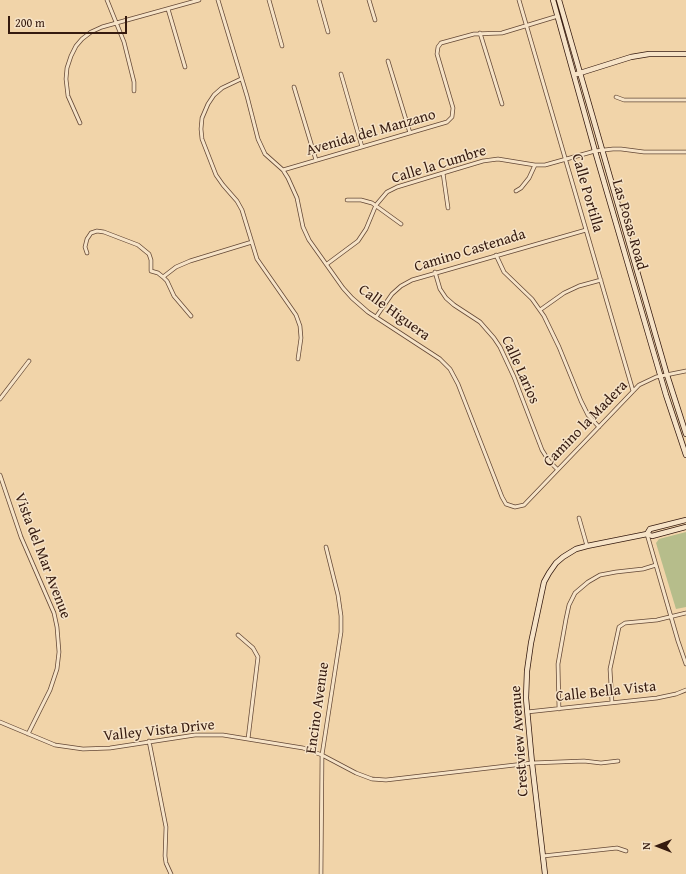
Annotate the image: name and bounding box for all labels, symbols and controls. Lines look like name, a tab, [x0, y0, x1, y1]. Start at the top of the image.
scale bar	[10, 8, 129, 34]
text: 200 m	[15, 14, 45, 31]
street label: Avenida del Manzano	[304, 106, 438, 160]
street label: Calle la Cumbre	[390, 142, 488, 188]
street label: Calle Portilla	[567, 152, 607, 234]
street label: Las Posas Road	[608, 178, 650, 272]
street label: Camino Castenada	[412, 226, 528, 276]
street label: Calle Higuera	[355, 281, 433, 345]
street label: Calle Larios	[497, 333, 543, 407]
street label: Camino la Madera	[540, 377, 632, 471]
street label: Vista del Mar Avenue	[10, 491, 74, 621]
street label: Encino Avenue	[303, 661, 333, 755]
street label: Calle Bella Vista	[555, 678, 657, 706]
street label: Crestview Avenue	[507, 685, 533, 797]
street label: Valley Vista Drive	[103, 716, 215, 746]
north arrow	[638, 826, 678, 866]
text: N	[638, 842, 654, 850]

